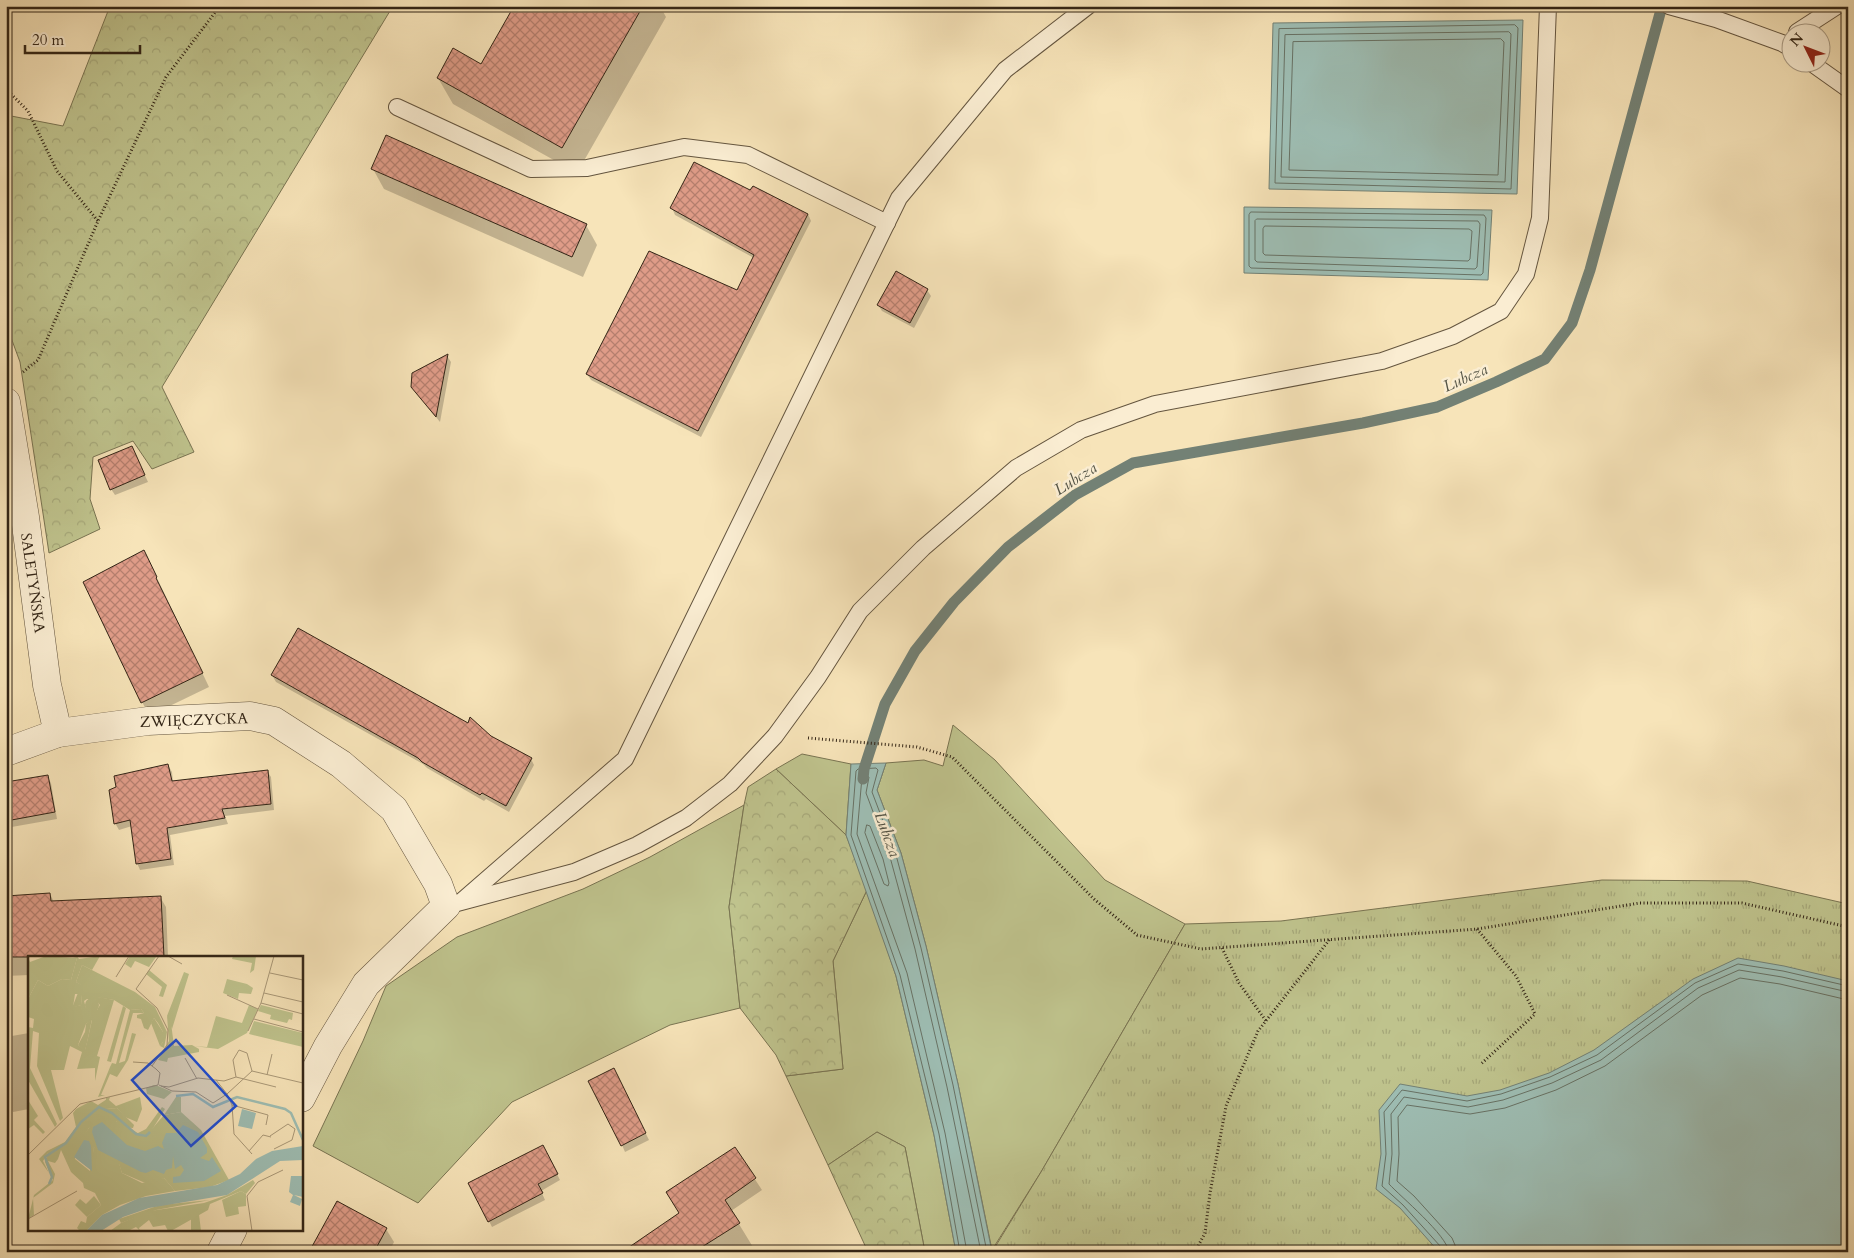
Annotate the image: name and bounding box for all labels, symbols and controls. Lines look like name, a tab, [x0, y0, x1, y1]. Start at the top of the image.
scale bar	[25, 22, 140, 54]
north arrow	[1782, 22, 1832, 72]
text: N	[1786, 29, 1808, 51]
text: 20 m	[32, 30, 64, 50]
water label: Lubcza	[1440, 358, 1491, 397]
water label: Lubcza	[1050, 457, 1101, 501]
street label: SALETYŃSKA	[16, 532, 50, 635]
street label: ZWIĘCZYCKA	[140, 708, 249, 732]
water label: Lubcza	[869, 809, 905, 860]
inset map	[28, 956, 302, 1230]

